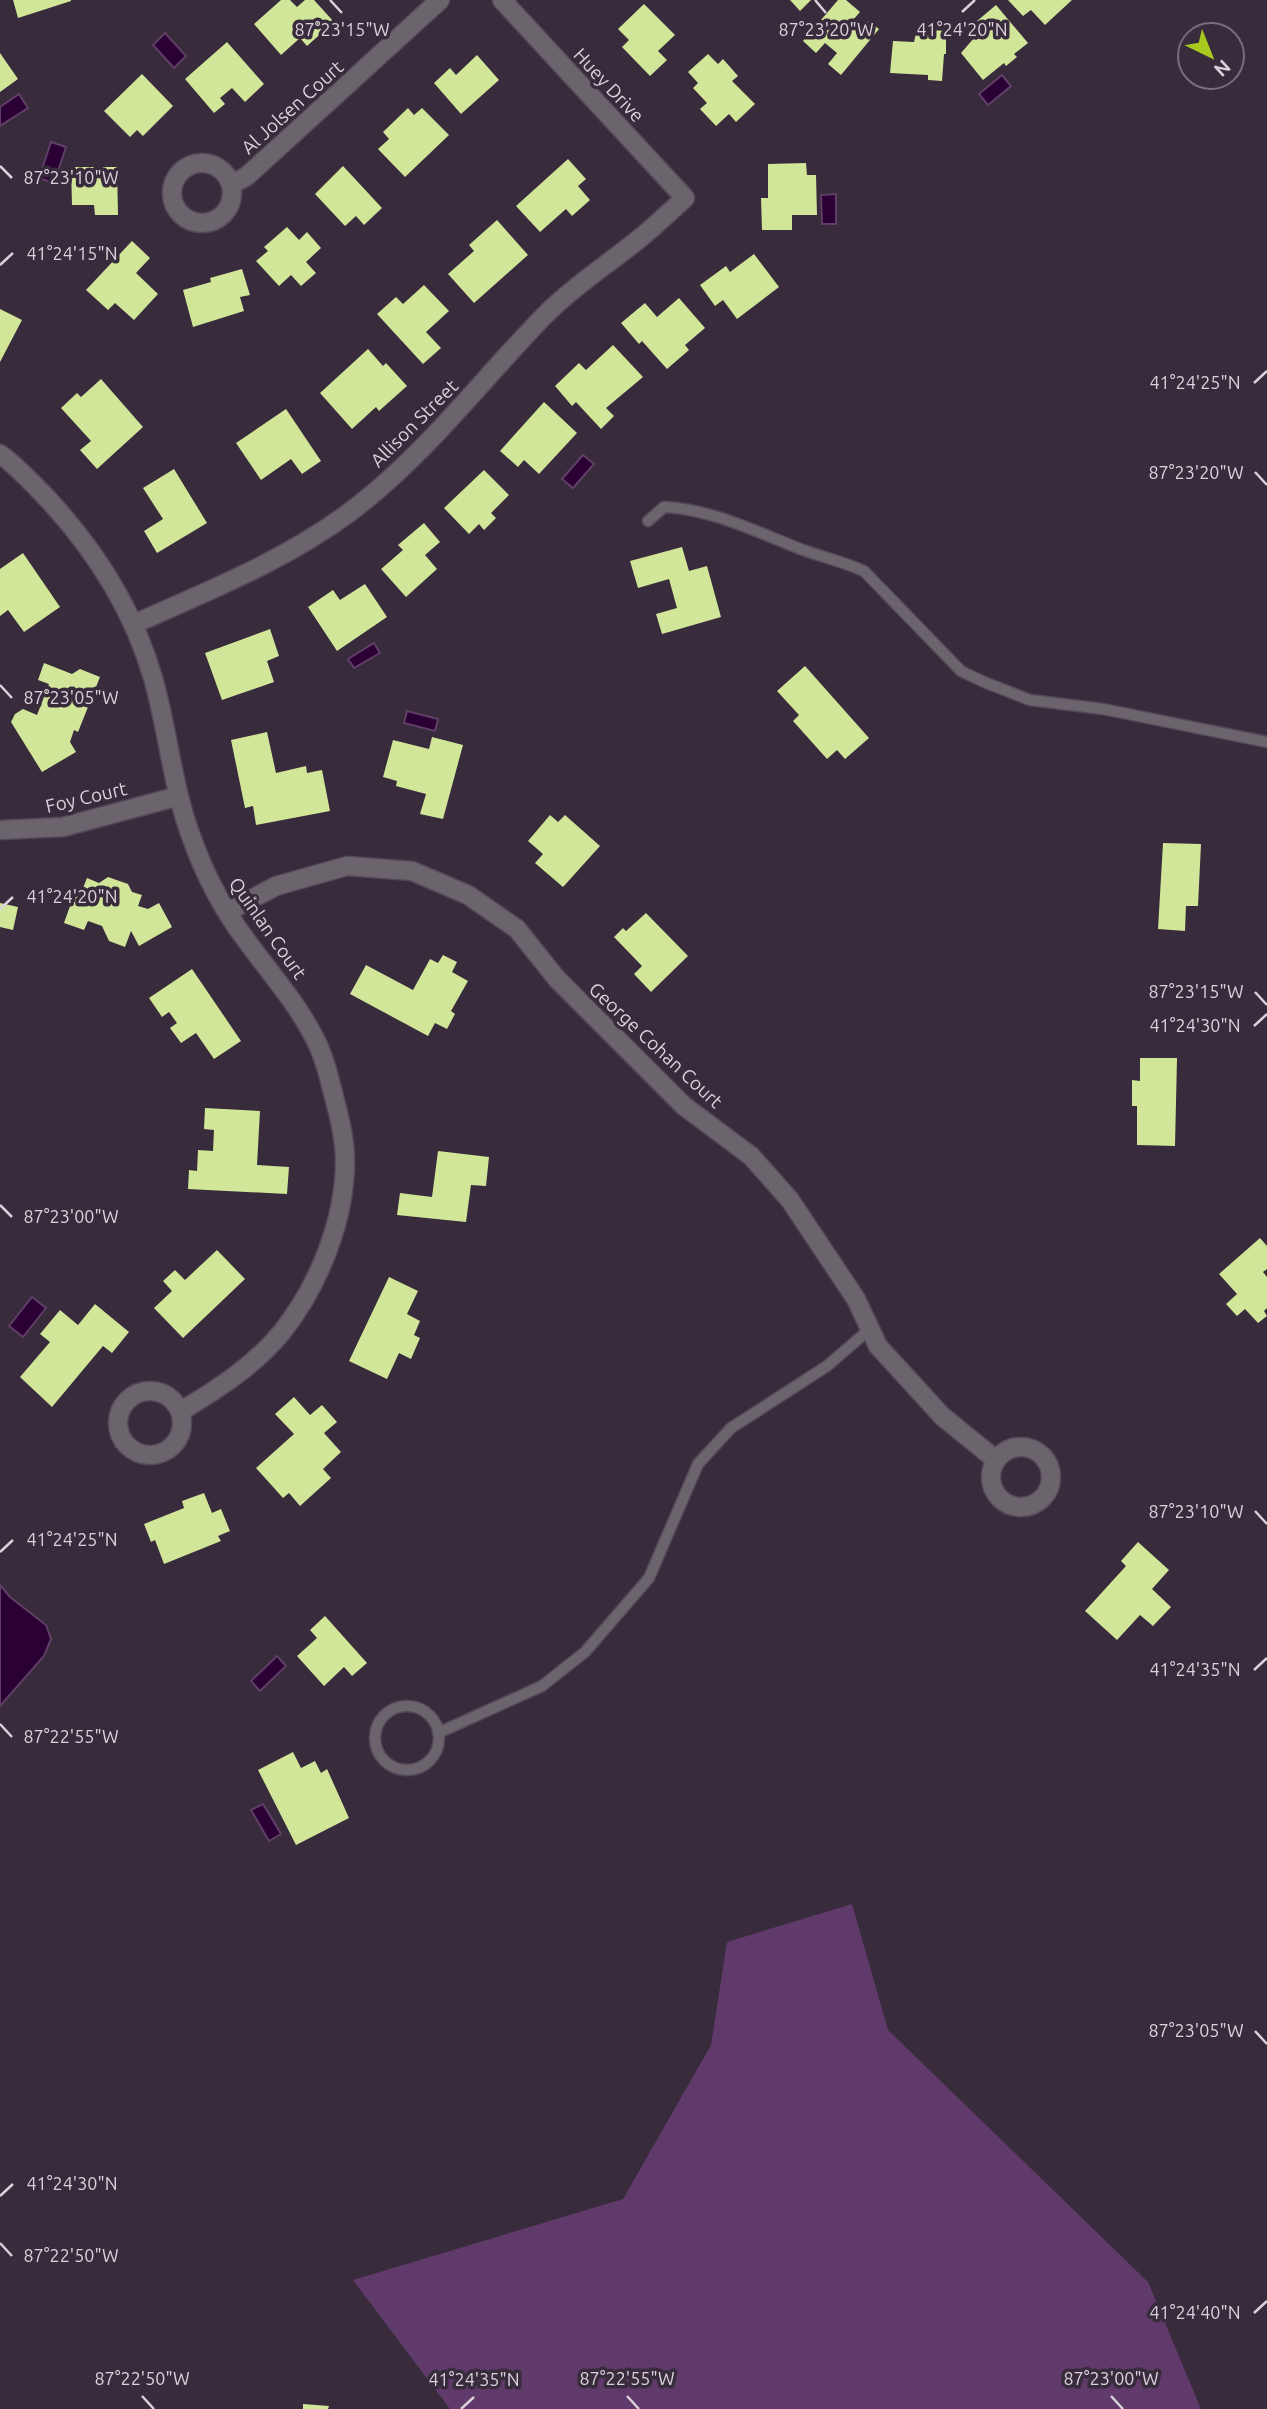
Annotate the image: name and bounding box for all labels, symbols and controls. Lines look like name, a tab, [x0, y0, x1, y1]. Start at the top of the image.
text: 87°23'15"W	[294, 19, 390, 39]
text: 87°23'20"W	[778, 19, 874, 39]
text: 41°24'20"N	[916, 19, 1008, 39]
north arrow	[1176, 21, 1246, 91]
street label: Huey Drive	[569, 43, 649, 127]
street label: Al Jolsen Court	[237, 55, 348, 158]
text: N	[1210, 56, 1235, 81]
text: 87°23'10"W	[23, 167, 119, 187]
text: 41°24'15"N	[26, 243, 118, 263]
text: 41°24'25"N	[1149, 372, 1241, 392]
street label: Allison Street	[366, 374, 463, 471]
text: 87°23'20"W	[1148, 462, 1244, 482]
text: 87°23'05"W	[23, 687, 119, 707]
street label: Foy Court	[43, 777, 129, 817]
street label: Quinlan Court	[225, 873, 312, 984]
text: 41°24'20"N	[26, 886, 118, 906]
street label: George Cohan Court	[585, 978, 728, 1113]
text: 87°23'15"W	[1148, 981, 1244, 1001]
text: 41°24'30"N	[1149, 1015, 1241, 1035]
text: 87°23'00"W	[23, 1206, 119, 1226]
text: 87°23'10"W	[1148, 1501, 1244, 1521]
text: 41°24'25"N	[26, 1529, 118, 1549]
text: 41°24'35"N	[1149, 1659, 1241, 1679]
text: 87°22'55"W	[23, 1726, 119, 1746]
text: 87°23'05"W	[1148, 2020, 1244, 2040]
text: 41°24'30"N	[26, 2173, 118, 2193]
text: 87°22'50"W	[23, 2245, 119, 2265]
text: 41°24'40"N	[1149, 2302, 1241, 2322]
text: 87°22'50"W	[94, 2368, 190, 2388]
text: 87°22'55"W	[579, 2368, 675, 2388]
text: 87°23'00"W	[1063, 2368, 1159, 2388]
text: 41°24'35"N	[428, 2369, 520, 2389]

